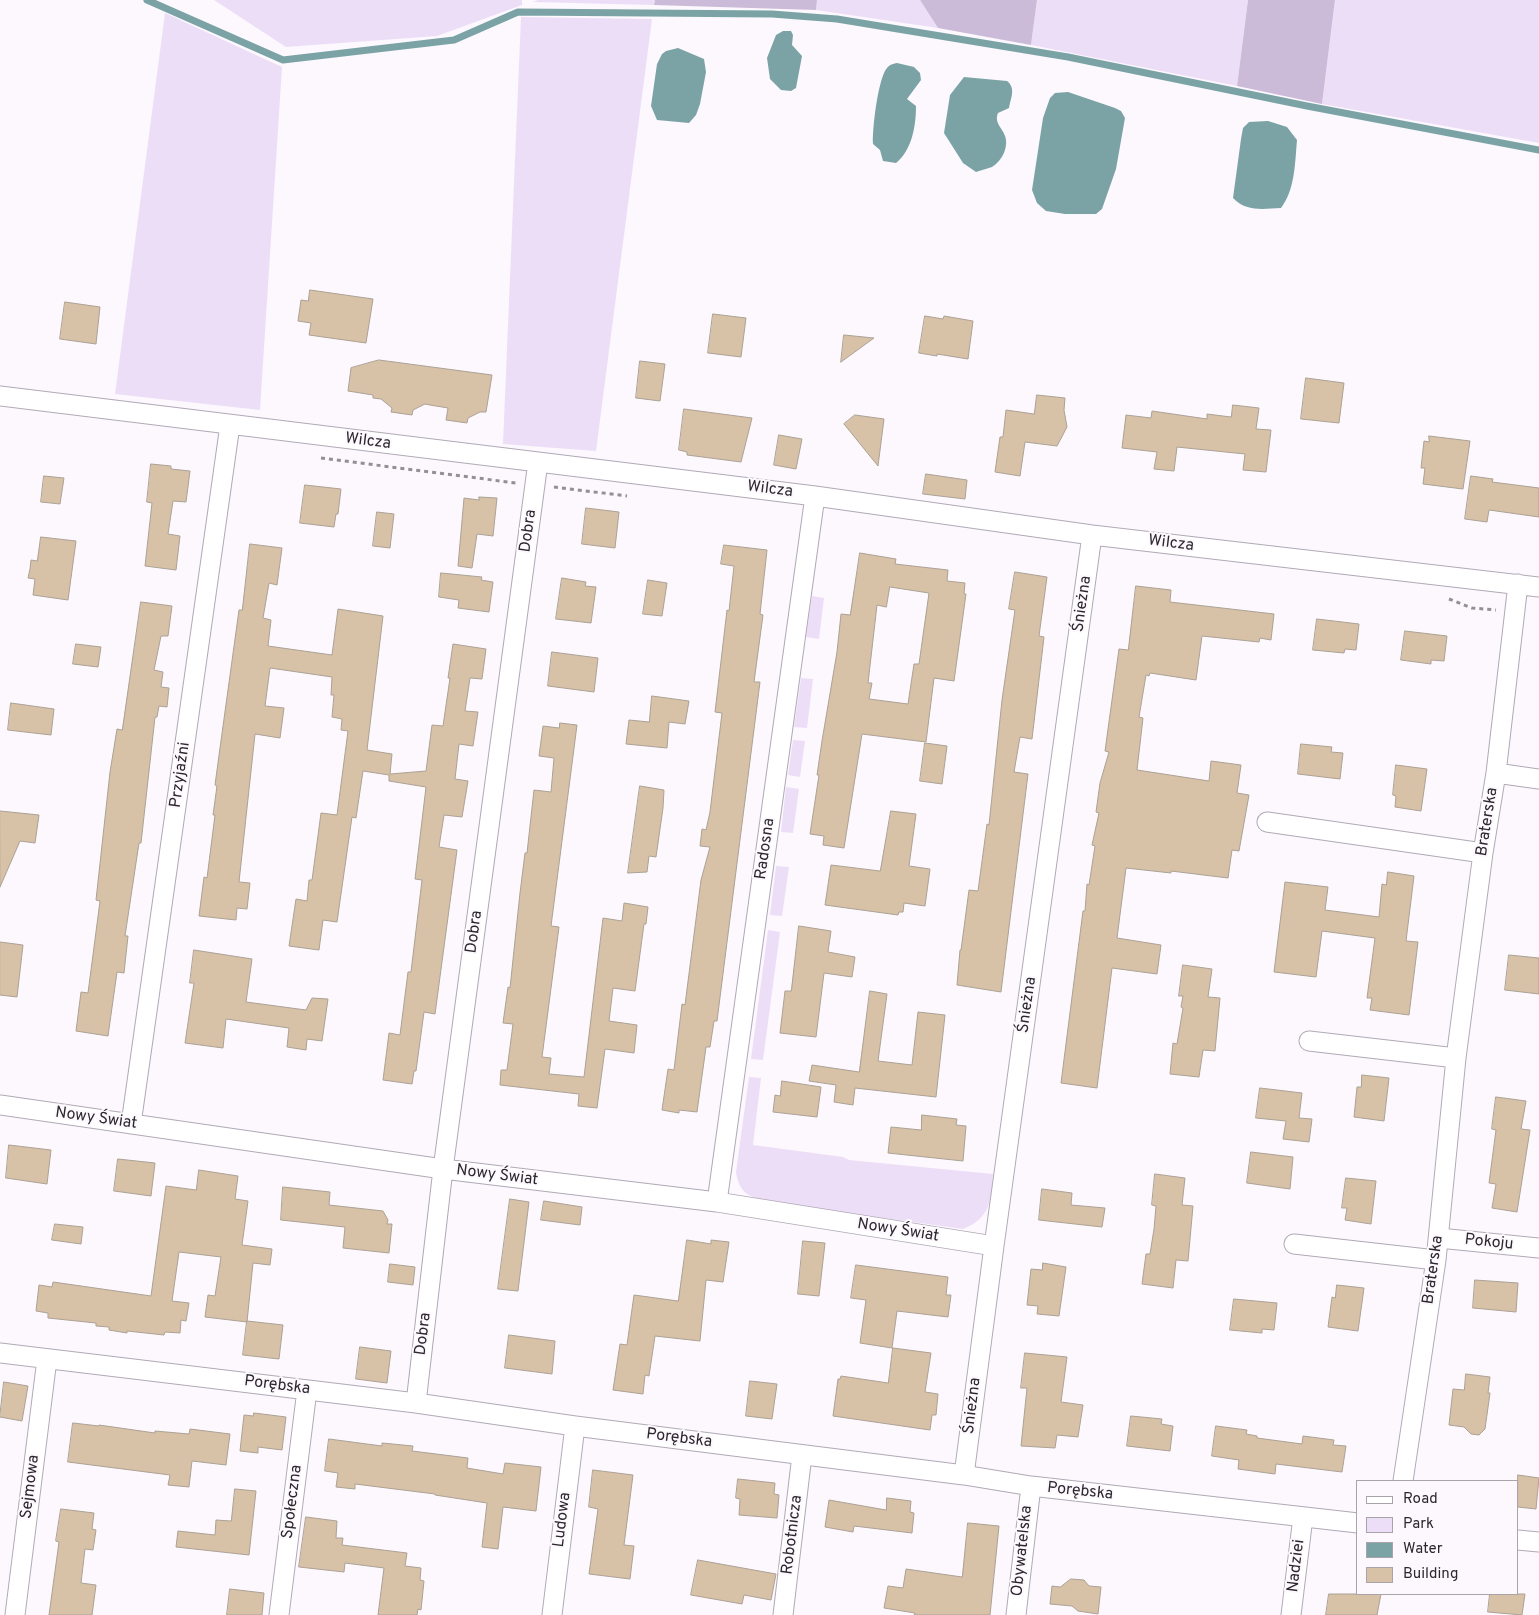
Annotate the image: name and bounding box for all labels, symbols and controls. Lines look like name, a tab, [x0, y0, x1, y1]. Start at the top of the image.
street label: Wilcza	[344, 430, 392, 454]
street label: Wilcza	[746, 478, 794, 502]
street label: Dobra	[517, 508, 541, 554]
street label: Wilcza	[1147, 532, 1195, 556]
street label: Śnieżna	[1070, 575, 1096, 633]
street label: Przyjaźni	[167, 741, 195, 809]
street label: Braterska	[1473, 786, 1503, 858]
street label: Radosna	[752, 817, 780, 881]
street label: Dobra	[463, 909, 487, 955]
street label: Śnieżna	[1015, 976, 1041, 1034]
street label: Nowy Świat	[54, 1104, 138, 1134]
street label: Nowy Świat	[455, 1161, 539, 1191]
street label: Nowy Świat	[856, 1215, 940, 1247]
street label: Pokoju	[1464, 1231, 1514, 1255]
street label: Braterska	[1420, 1234, 1448, 1306]
street label: Dobra	[412, 1312, 436, 1356]
street label: Porębska	[243, 1372, 311, 1400]
street label: Śnieżna	[960, 1377, 986, 1435]
street label: Porębska	[645, 1425, 713, 1453]
street label: Sejmowa	[18, 1454, 44, 1520]
street label: Społeczna	[279, 1464, 307, 1540]
street label: Porębska	[1046, 1479, 1114, 1505]
legend	[1356, 1480, 1519, 1595]
text: Road	[1403, 1490, 1438, 1509]
street label: Ludowa	[550, 1491, 576, 1549]
street label: Robotnicza	[779, 1494, 807, 1576]
street label: Obywatelska	[1009, 1505, 1037, 1597]
text: Park	[1403, 1515, 1434, 1534]
street label: Nadziei	[1284, 1538, 1310, 1594]
text: Water	[1403, 1540, 1442, 1559]
text: Building	[1403, 1565, 1458, 1584]

